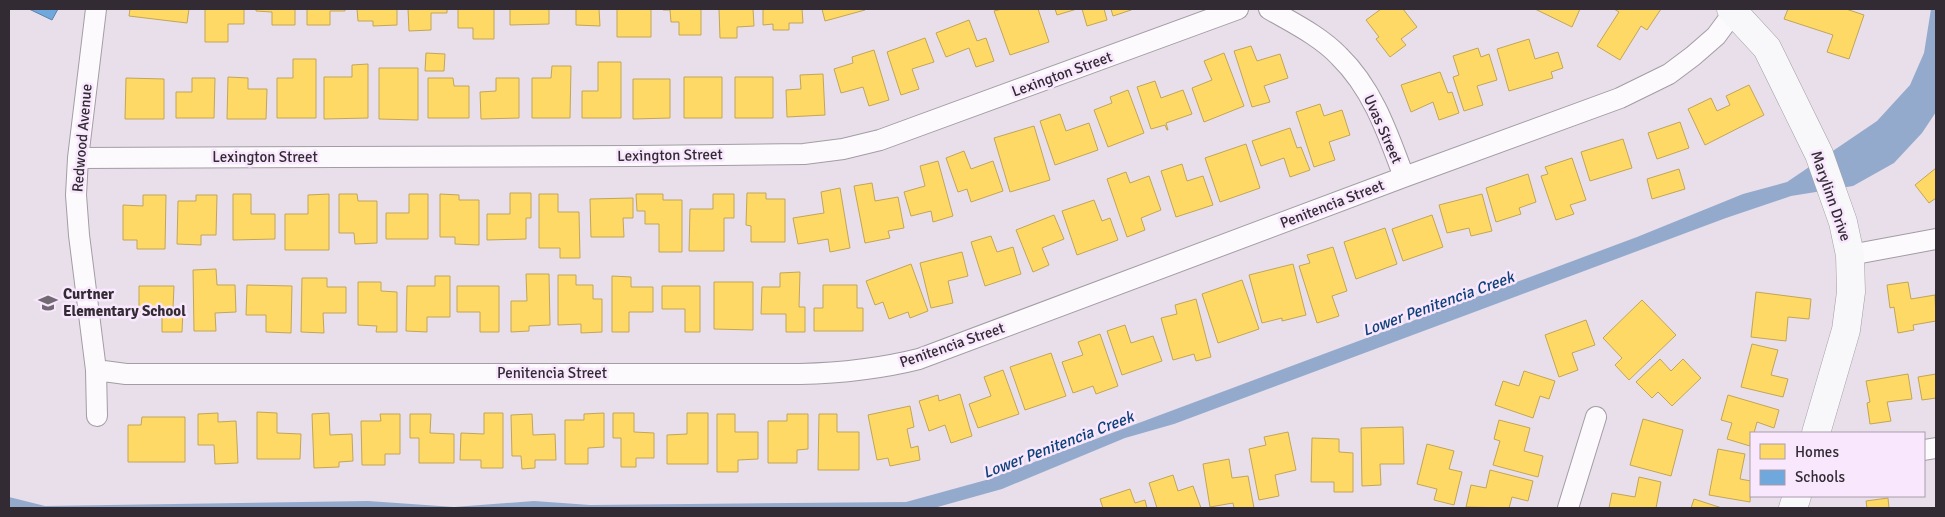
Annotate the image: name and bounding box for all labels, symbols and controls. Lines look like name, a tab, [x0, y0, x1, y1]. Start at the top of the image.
street label: Lexington Street	[1009, 47, 1115, 101]
street label: Redwood Avenue	[68, 83, 96, 193]
street label: Uvas Street	[1360, 92, 1406, 166]
street label: Lexington Street	[617, 145, 723, 165]
street label: Lexington Street	[212, 148, 318, 166]
street label: Marylinn Drive	[1807, 149, 1855, 243]
street label: Penitencia Street	[1277, 176, 1387, 232]
water label: Lower Penitencia Creek	[1360, 267, 1519, 341]
place label: Curtner Elementary School	[63, 285, 186, 320]
school or university icon: Curtner Elementary School	[37, 292, 59, 314]
street label: Penitencia Street	[897, 319, 1007, 371]
street label: Penitencia Street	[497, 364, 607, 382]
water label: Lower Penitencia Creek	[980, 406, 1138, 483]
legend	[1750, 432, 1925, 497]
text: Homes	[1795, 443, 1839, 461]
text: Schools	[1795, 468, 1846, 486]

